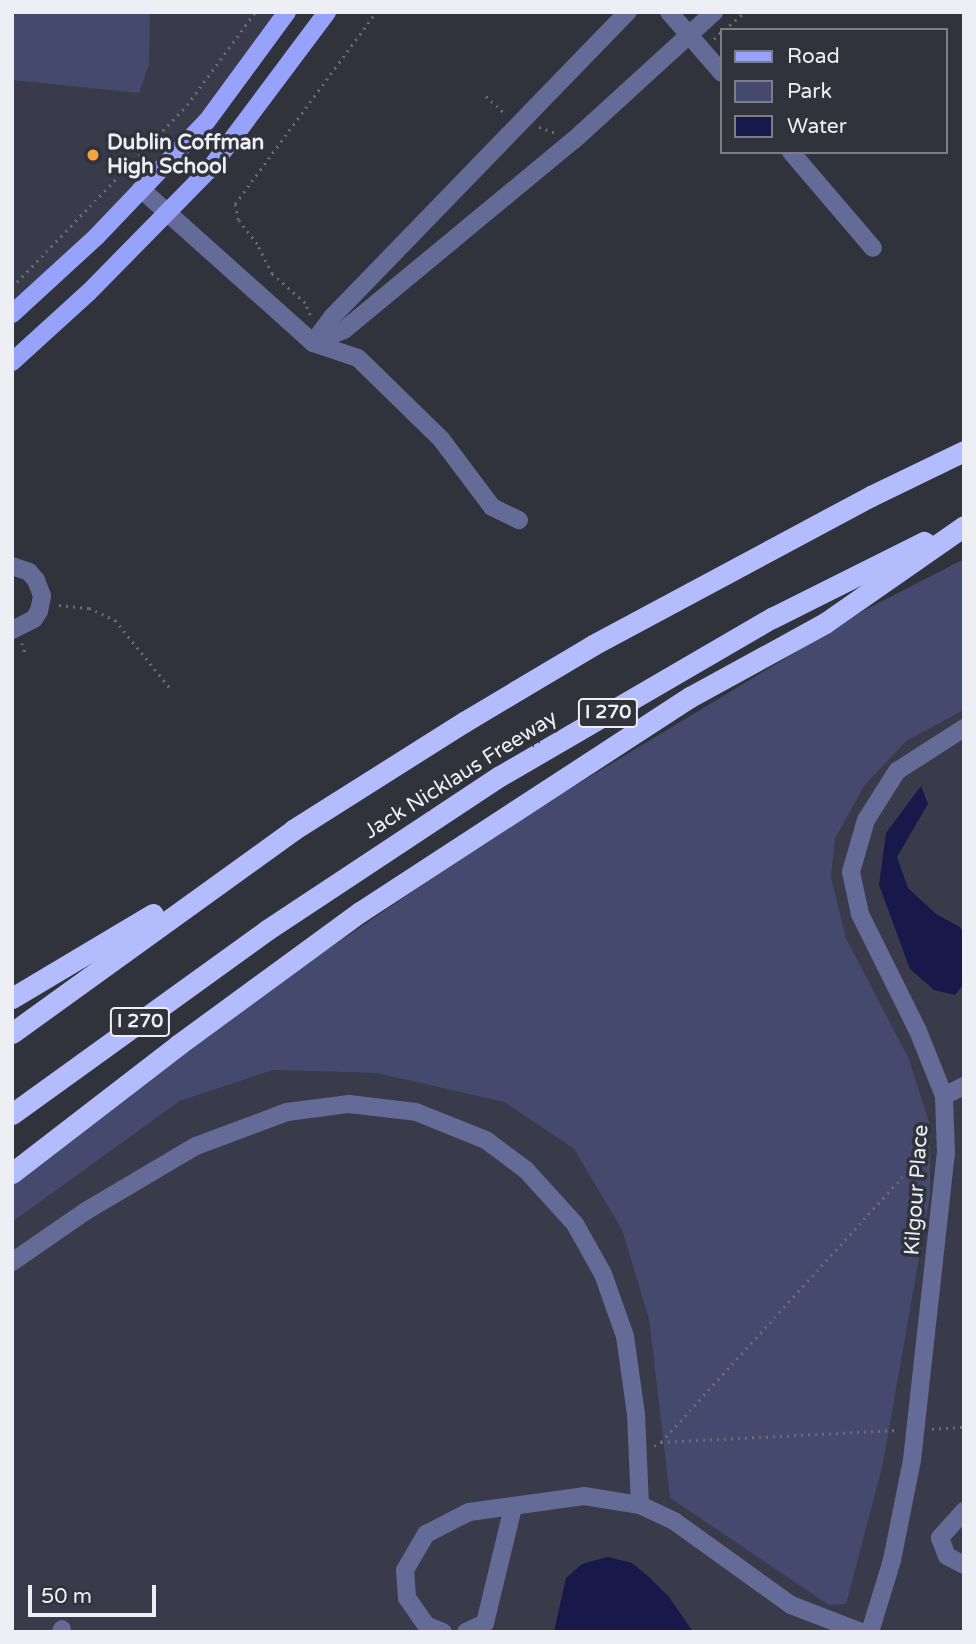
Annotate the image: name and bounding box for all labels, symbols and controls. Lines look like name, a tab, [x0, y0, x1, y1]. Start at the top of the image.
legend	[720, 28, 948, 154]
text: Road	[787, 44, 840, 69]
text: Park	[787, 79, 832, 104]
text: Water	[787, 114, 847, 139]
place label: Dublin Coffman High School	[107, 130, 264, 180]
marker: Dublin Coffman High School	[85, 147, 101, 163]
road number: I 270	[576, 698, 640, 728]
street label: Jack Nicklaus Freeway	[360, 705, 562, 845]
road number: I 270	[108, 1006, 172, 1038]
street label: Kilgour Place	[900, 1124, 934, 1256]
scale bar	[32, 1570, 159, 1614]
text: 50 m	[41, 1584, 92, 1609]

